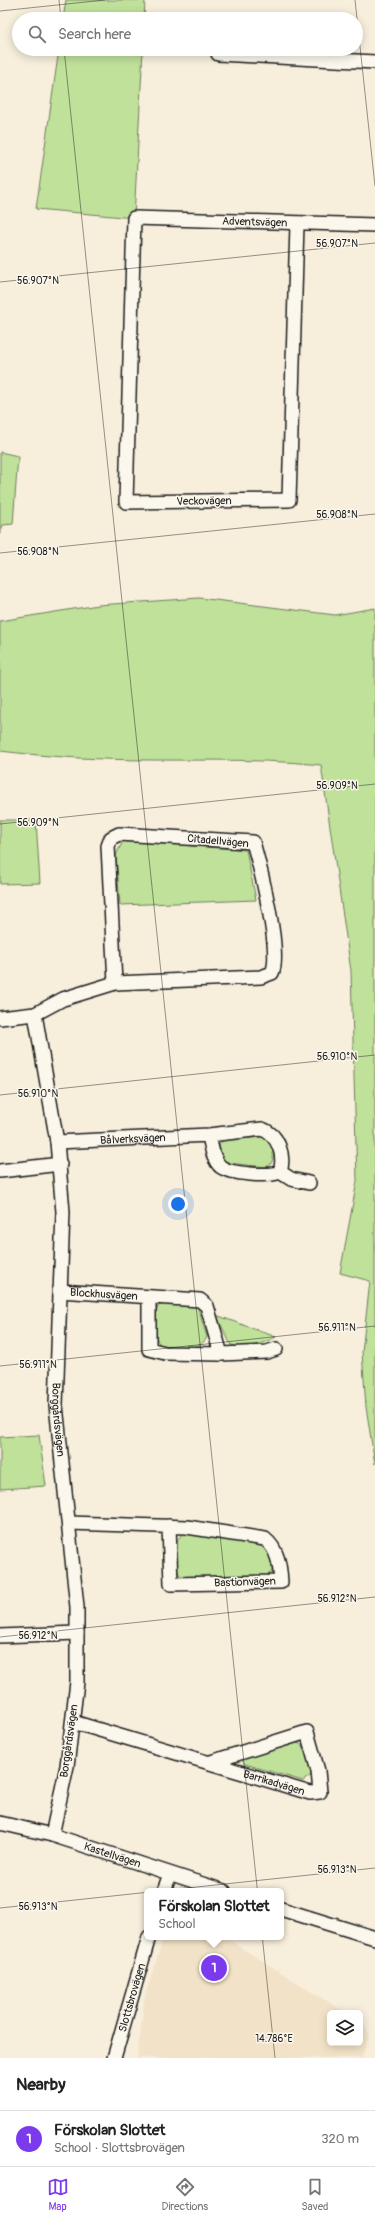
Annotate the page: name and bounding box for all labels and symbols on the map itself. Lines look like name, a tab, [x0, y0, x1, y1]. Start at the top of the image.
street label: Adventsvägen	[222, 214, 288, 229]
text: 56.907°N	[316, 238, 358, 250]
text: 56.907°N	[17, 275, 59, 287]
street label: Veckovägen	[176, 494, 232, 508]
text: 56.908°N	[316, 509, 358, 521]
text: 56.908°N	[17, 546, 59, 558]
text: 56.909°N	[316, 780, 358, 792]
text: 56.909°N	[17, 817, 59, 829]
street label: Citadellvägen	[187, 832, 249, 850]
text: 56.910°N	[317, 1051, 357, 1063]
text: 56.910°N	[18, 1088, 58, 1100]
street label: Bålverksvägen	[100, 1131, 166, 1147]
your location	[168, 1194, 188, 1214]
street label: Blockhusvägen	[70, 1285, 138, 1303]
text: 56.911°N	[318, 1322, 356, 1334]
text: 56.911°N	[19, 1359, 57, 1371]
street label: Borggårdsvägen	[49, 1382, 68, 1457]
street label: Bastionvägen	[214, 1574, 276, 1590]
text: 56.912°N	[317, 1593, 357, 1605]
text: 56.912°N	[18, 1630, 58, 1642]
street label: Borggårdsvägen	[57, 1703, 81, 1779]
street label: Barrikadvägen	[242, 1767, 306, 1798]
street label: Kastellvägen	[82, 1839, 143, 1870]
text: 56.913°N	[317, 1864, 357, 1876]
text: 56.913°N	[18, 1901, 58, 1913]
pin: 1	[201, 1953, 227, 1983]
street label: Slottsbrovägen	[115, 1962, 148, 2033]
text: 14.786°E	[255, 2033, 293, 2045]

